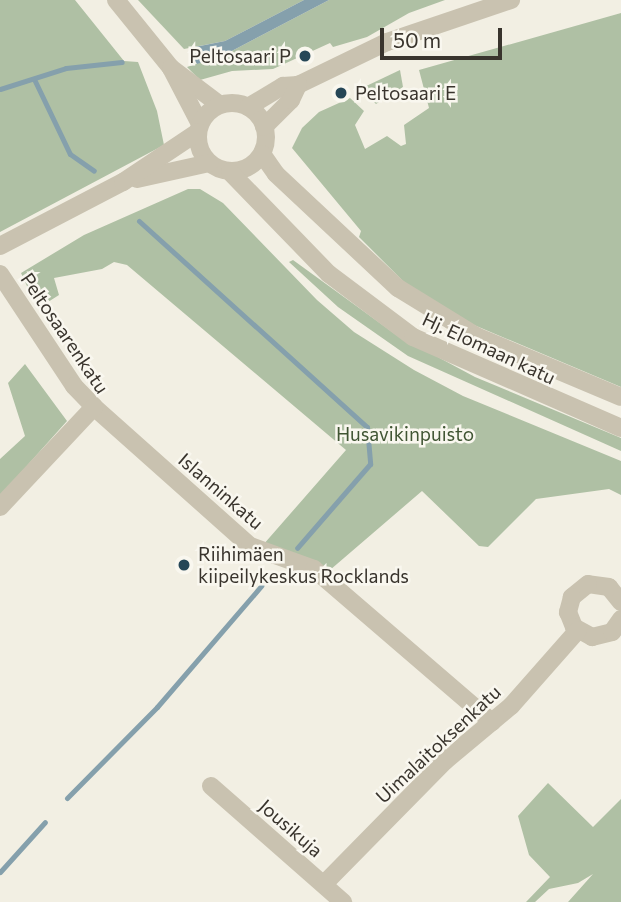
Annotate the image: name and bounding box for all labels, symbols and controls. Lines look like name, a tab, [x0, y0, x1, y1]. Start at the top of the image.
scale bar	[383, 14, 505, 58]
text: 50 m	[393, 27, 441, 52]
place label: Peltosaari P	[189, 45, 291, 67]
marker: Peltosaari P	[297, 48, 313, 64]
place label: Peltosaari E	[355, 82, 456, 104]
marker: Peltosaari E	[333, 85, 349, 101]
street label: Peltosaarenkatu	[16, 268, 114, 398]
street label: Hj. Elomaan katu	[419, 307, 559, 389]
park label: Husavikinpuisto	[336, 423, 474, 445]
street label: Islanninkatu	[174, 448, 268, 534]
place label: Riihimäen kiipeilykeskus Rocklands	[198, 543, 409, 587]
marker: Riihimäen kiipeilykeskus Rocklands	[176, 557, 192, 573]
street label: Uimalaitoksenkatu	[371, 680, 505, 808]
street label: Jousikuja	[255, 794, 327, 862]

